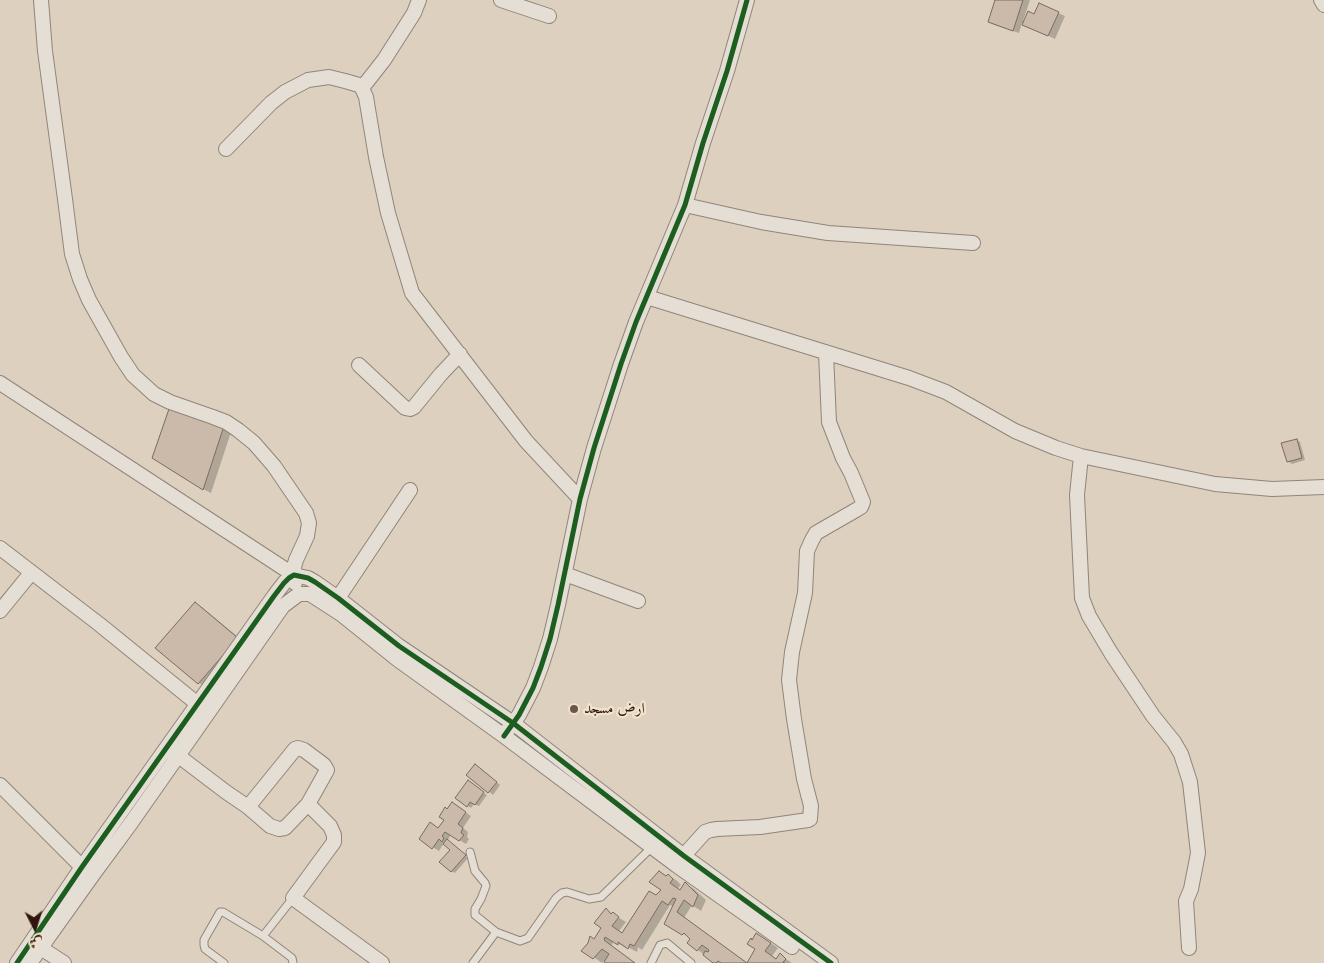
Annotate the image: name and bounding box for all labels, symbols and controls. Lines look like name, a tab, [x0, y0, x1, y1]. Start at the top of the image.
place label: ارض مسجد	[584, 700, 645, 718]
marker: ارض مسجد	[568, 703, 580, 715]
north arrow	[10, 903, 60, 953]
text: ش	[29, 933, 44, 953]

